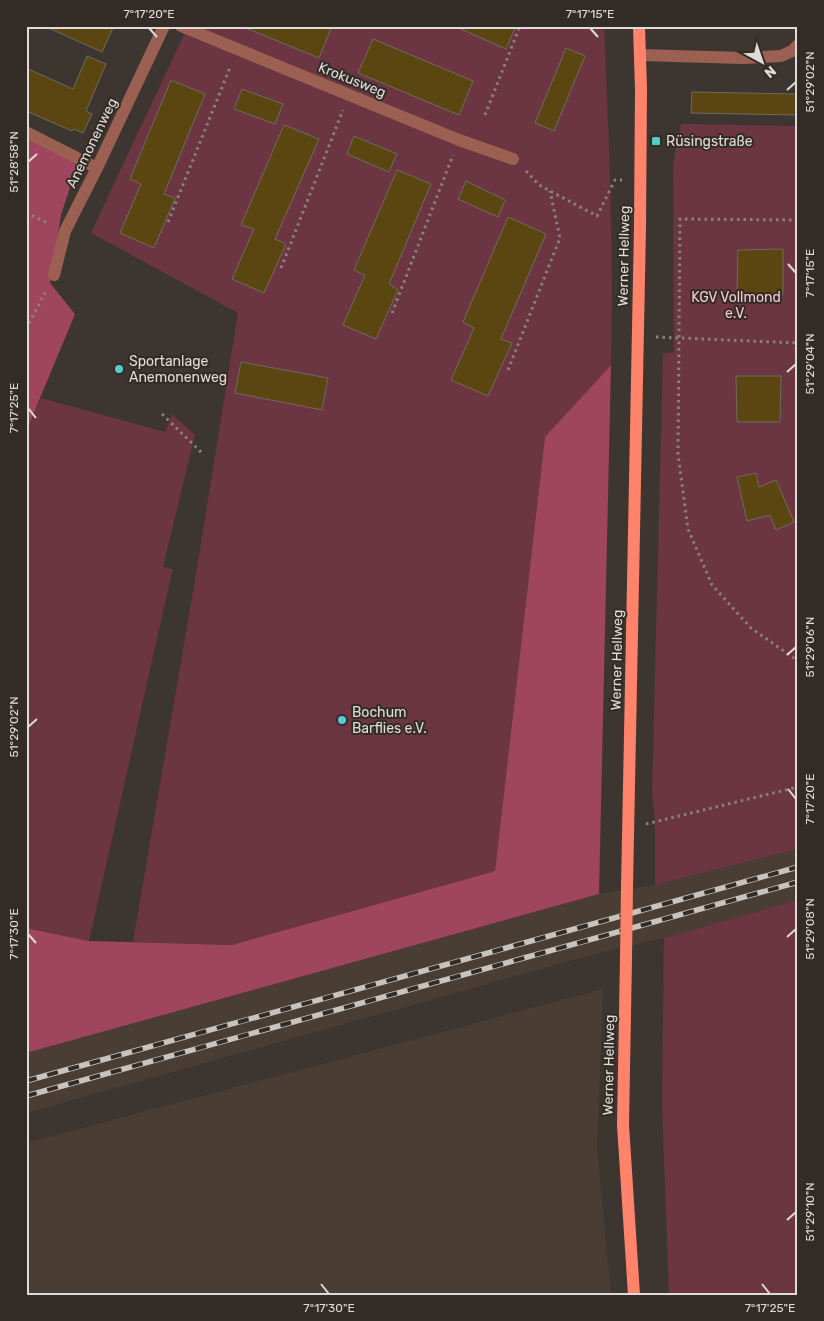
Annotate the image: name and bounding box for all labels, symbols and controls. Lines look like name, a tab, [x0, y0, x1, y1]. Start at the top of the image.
text: 7°17'20"E	[123, 7, 175, 21]
text: 7°17'15"E	[566, 7, 614, 21]
north arrow	[736, 38, 786, 88]
text: 51°29'02"N	[803, 51, 817, 113]
street label: Krokusweg	[316, 59, 388, 101]
text: N	[761, 62, 779, 81]
street label: Anemonenweg	[63, 95, 121, 191]
text: 51°28'58"N	[7, 131, 21, 193]
place label: Rüsingstraße	[666, 133, 753, 150]
marker: Rüsingstraße	[650, 135, 662, 147]
street label: Werner Hellweg	[615, 205, 633, 307]
text: 7°17'15"E	[803, 249, 817, 297]
park label: KGV Vollmond e.V.	[691, 289, 781, 322]
text: 51°29'04"N	[803, 333, 817, 395]
place label: Sportanlage Anemonenweg	[129, 353, 227, 386]
marker: Sportanlage Anemonenweg	[113, 363, 125, 375]
text: 7°17'25"E	[7, 383, 21, 433]
street label: Werner Hellweg	[608, 609, 626, 711]
text: 51°29'06"N	[803, 617, 817, 677]
text: 51°29'02"N	[7, 696, 21, 758]
place label: Bochum Barflies e.V.	[352, 704, 427, 737]
marker: Bochum Barflies e.V.	[336, 714, 348, 726]
text: 7°17'20"E	[803, 773, 817, 825]
text: 51°29'08"N	[803, 898, 817, 960]
text: 7°17'30"E	[7, 908, 21, 960]
street label: Werner Hellweg	[600, 1014, 618, 1116]
text: 51°29'10"N	[803, 1182, 817, 1242]
text: 7°17'30"E	[303, 1301, 355, 1315]
text: 7°17'25"E	[745, 1301, 795, 1315]

